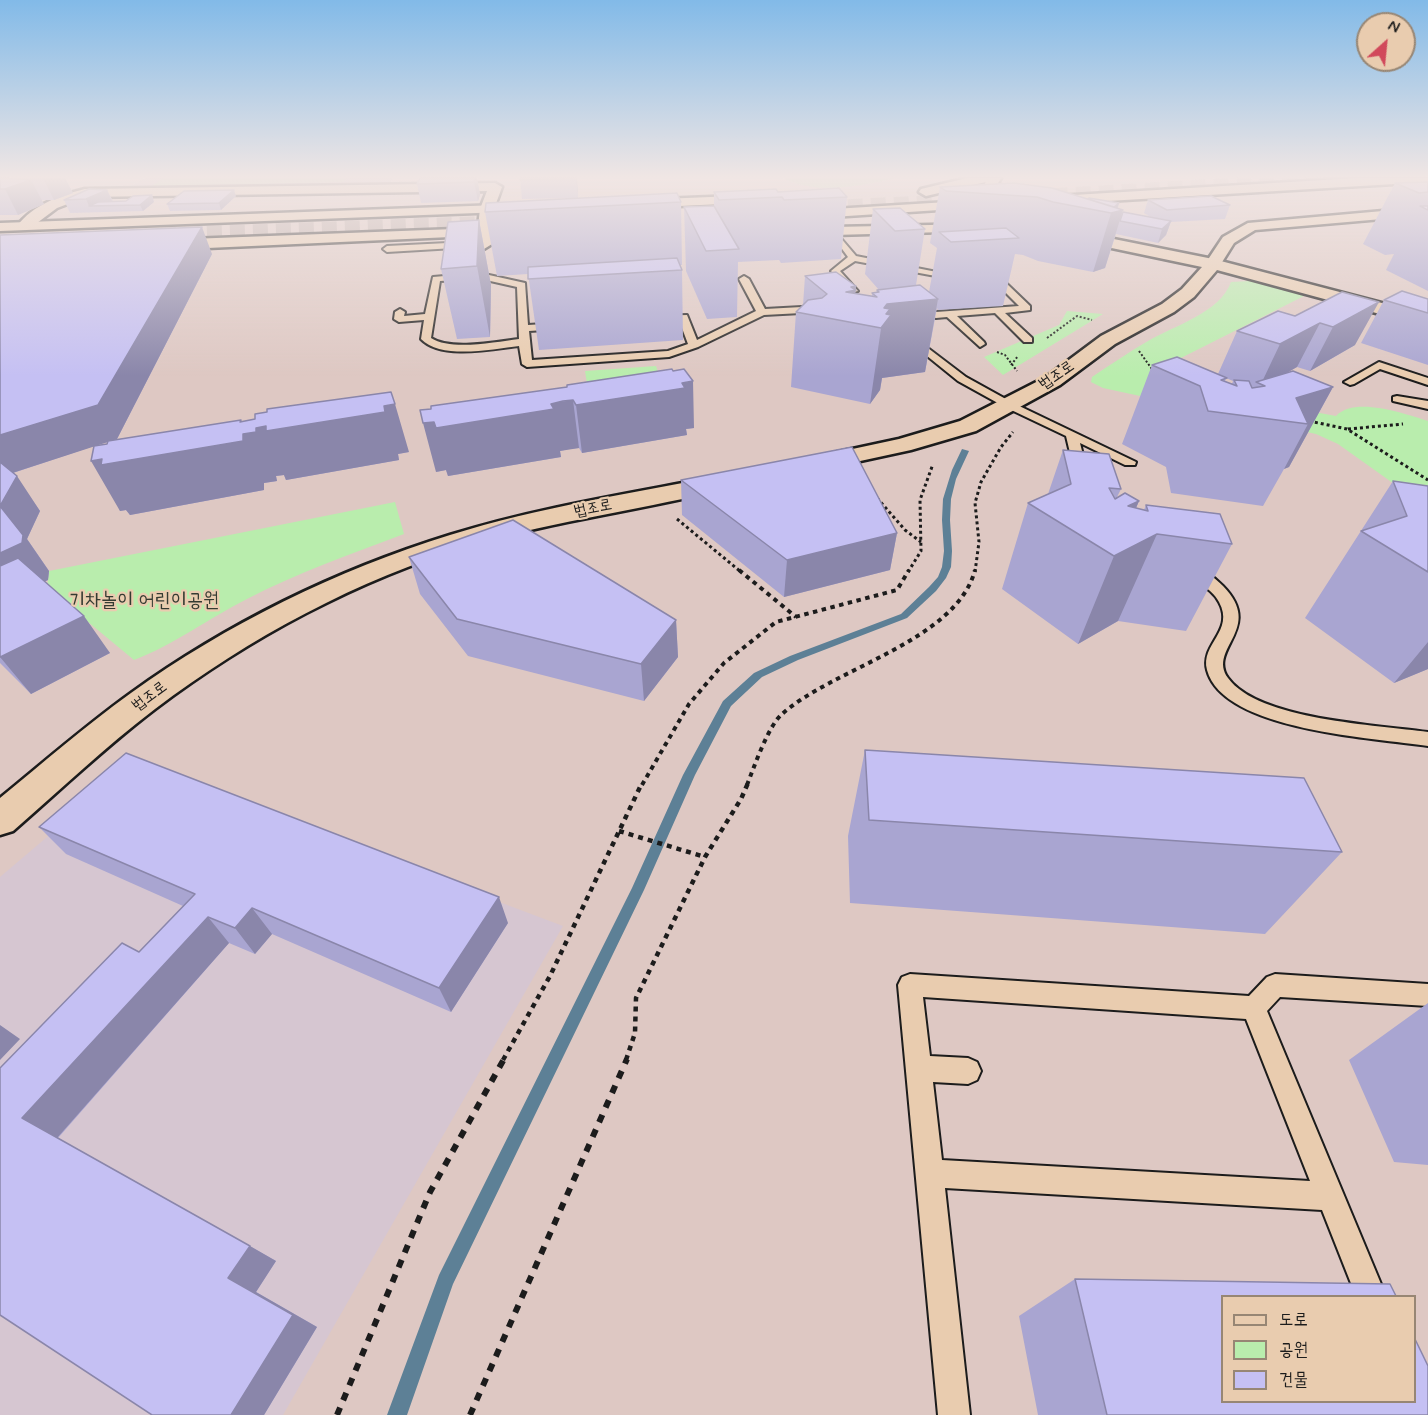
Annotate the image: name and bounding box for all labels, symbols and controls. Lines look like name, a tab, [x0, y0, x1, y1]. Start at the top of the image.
north arrow	[1356, 12, 1416, 72]
text: N	[1384, 16, 1403, 39]
street label: 법조로	[1036, 357, 1078, 395]
street label: 법조로	[572, 496, 614, 522]
park label: 기차놀이 어린이공원	[69, 590, 219, 614]
street label: 법조로	[129, 678, 171, 716]
legend	[1221, 1295, 1416, 1403]
text: 도로	[1279, 1308, 1308, 1332]
text: 공원	[1279, 1338, 1308, 1362]
text: 건물	[1279, 1368, 1308, 1392]

